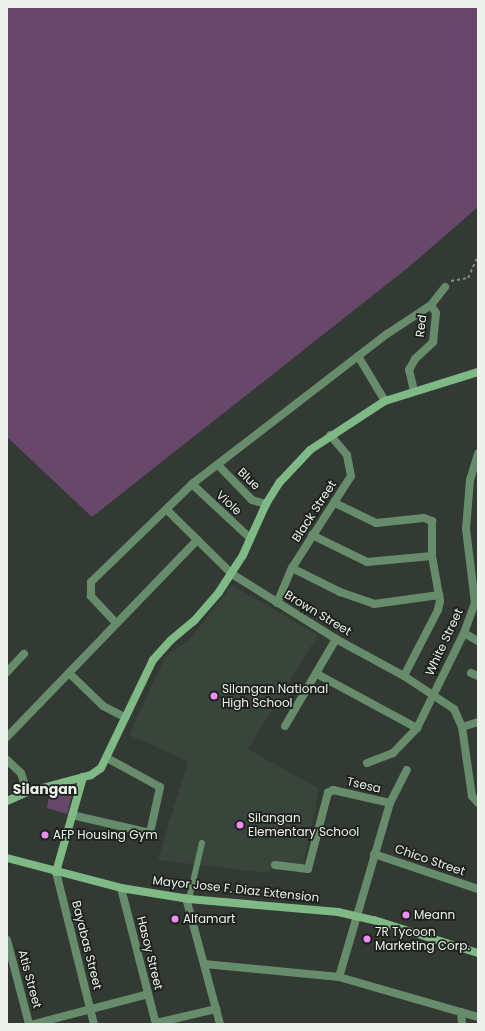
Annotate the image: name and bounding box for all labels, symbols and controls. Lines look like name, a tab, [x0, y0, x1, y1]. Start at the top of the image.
street label: Red	[412, 314, 430, 338]
street label: Blue	[235, 465, 263, 493]
street label: Black Street	[289, 478, 339, 544]
street label: Viole	[213, 488, 245, 518]
street label: Brown Street	[282, 587, 354, 639]
street label: White Street	[422, 606, 466, 678]
place label: Silangan National High School	[222, 682, 328, 710]
marker: Silangan National High School	[209, 691, 219, 701]
street label: Tsesa	[346, 774, 382, 796]
district label: Silangan	[13, 781, 77, 797]
place label: Silangan Elementary School	[248, 811, 359, 839]
marker: Silangan Elementary School	[235, 820, 245, 830]
place label: AFP Housing Gym	[53, 828, 158, 842]
marker: AFP Housing Gym	[40, 830, 50, 840]
street label: Chico Street	[393, 841, 467, 879]
street label: Mayor Jose F. Diaz Extension	[152, 873, 320, 905]
street label: Bayabas Street	[69, 899, 105, 991]
place label: Meann	[414, 908, 455, 922]
marker: Meann	[401, 910, 411, 920]
place label: Alfamart	[183, 912, 235, 926]
marker: Alfamart	[170, 914, 180, 924]
street label: Hasoy Street	[134, 915, 166, 991]
place label: 7R Tycoon Marketing Corp.	[375, 925, 470, 953]
marker: 7R Tycoon Marketing Corp.	[362, 934, 372, 944]
street label: Atis Street	[15, 948, 45, 1010]

